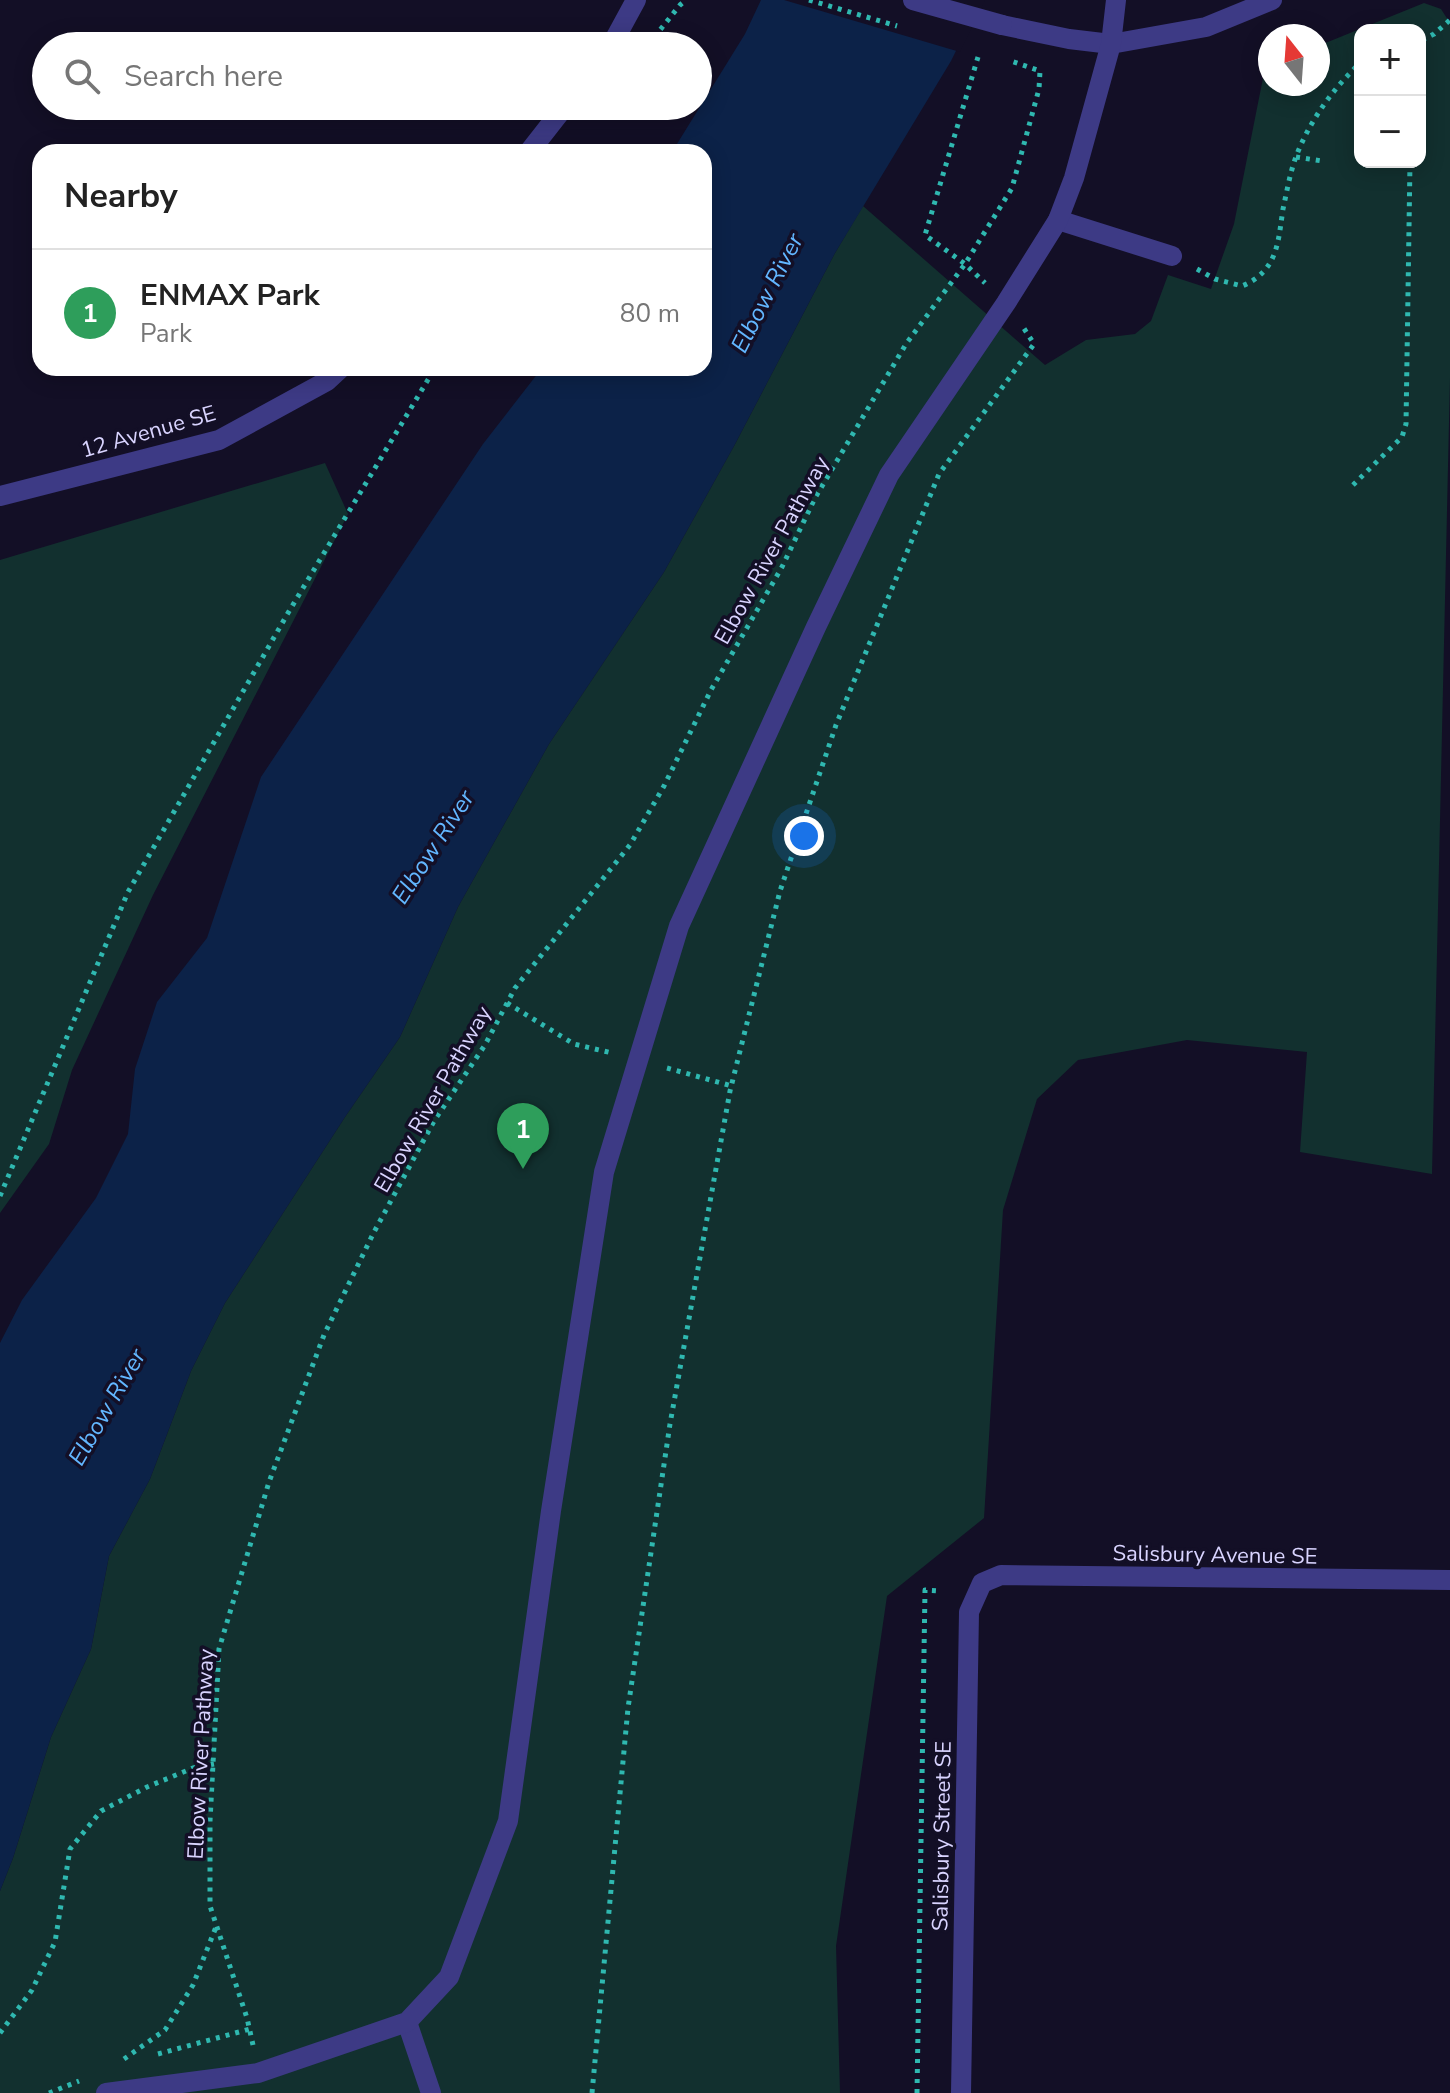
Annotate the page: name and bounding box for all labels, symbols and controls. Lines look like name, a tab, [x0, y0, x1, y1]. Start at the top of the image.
north arrow	[1258, 24, 1330, 96]
map controls	[1354, 24, 1426, 168]
button: +	[1354, 24, 1426, 96]
search box	[32, 32, 712, 120]
icon: search	[60, 54, 104, 98]
text: Search here	[124, 56, 283, 97]
button: −	[1354, 96, 1426, 168]
text: Nearby	[64, 173, 178, 219]
water label: Elbow River	[723, 227, 811, 358]
text: ENMAX Park	[140, 275, 320, 316]
text: 1	[82, 296, 98, 331]
text: 80 m	[620, 296, 680, 331]
text: Park	[140, 316, 192, 351]
street label: 12 Avenue SE	[77, 398, 219, 466]
street label: Elbow River Pathway	[708, 450, 836, 650]
water label: Elbow River	[384, 783, 483, 910]
your location	[784, 816, 824, 856]
street label: Elbow River Pathway	[367, 1000, 499, 1198]
pin: 1	[497, 1103, 549, 1169]
water label: Elbow River	[61, 1342, 154, 1471]
street label: Salisbury Avenue SE	[1112, 1538, 1318, 1572]
street label: Elbow River Pathway	[181, 1647, 222, 1860]
street label: Salisbury Street SE	[925, 1741, 959, 1931]

